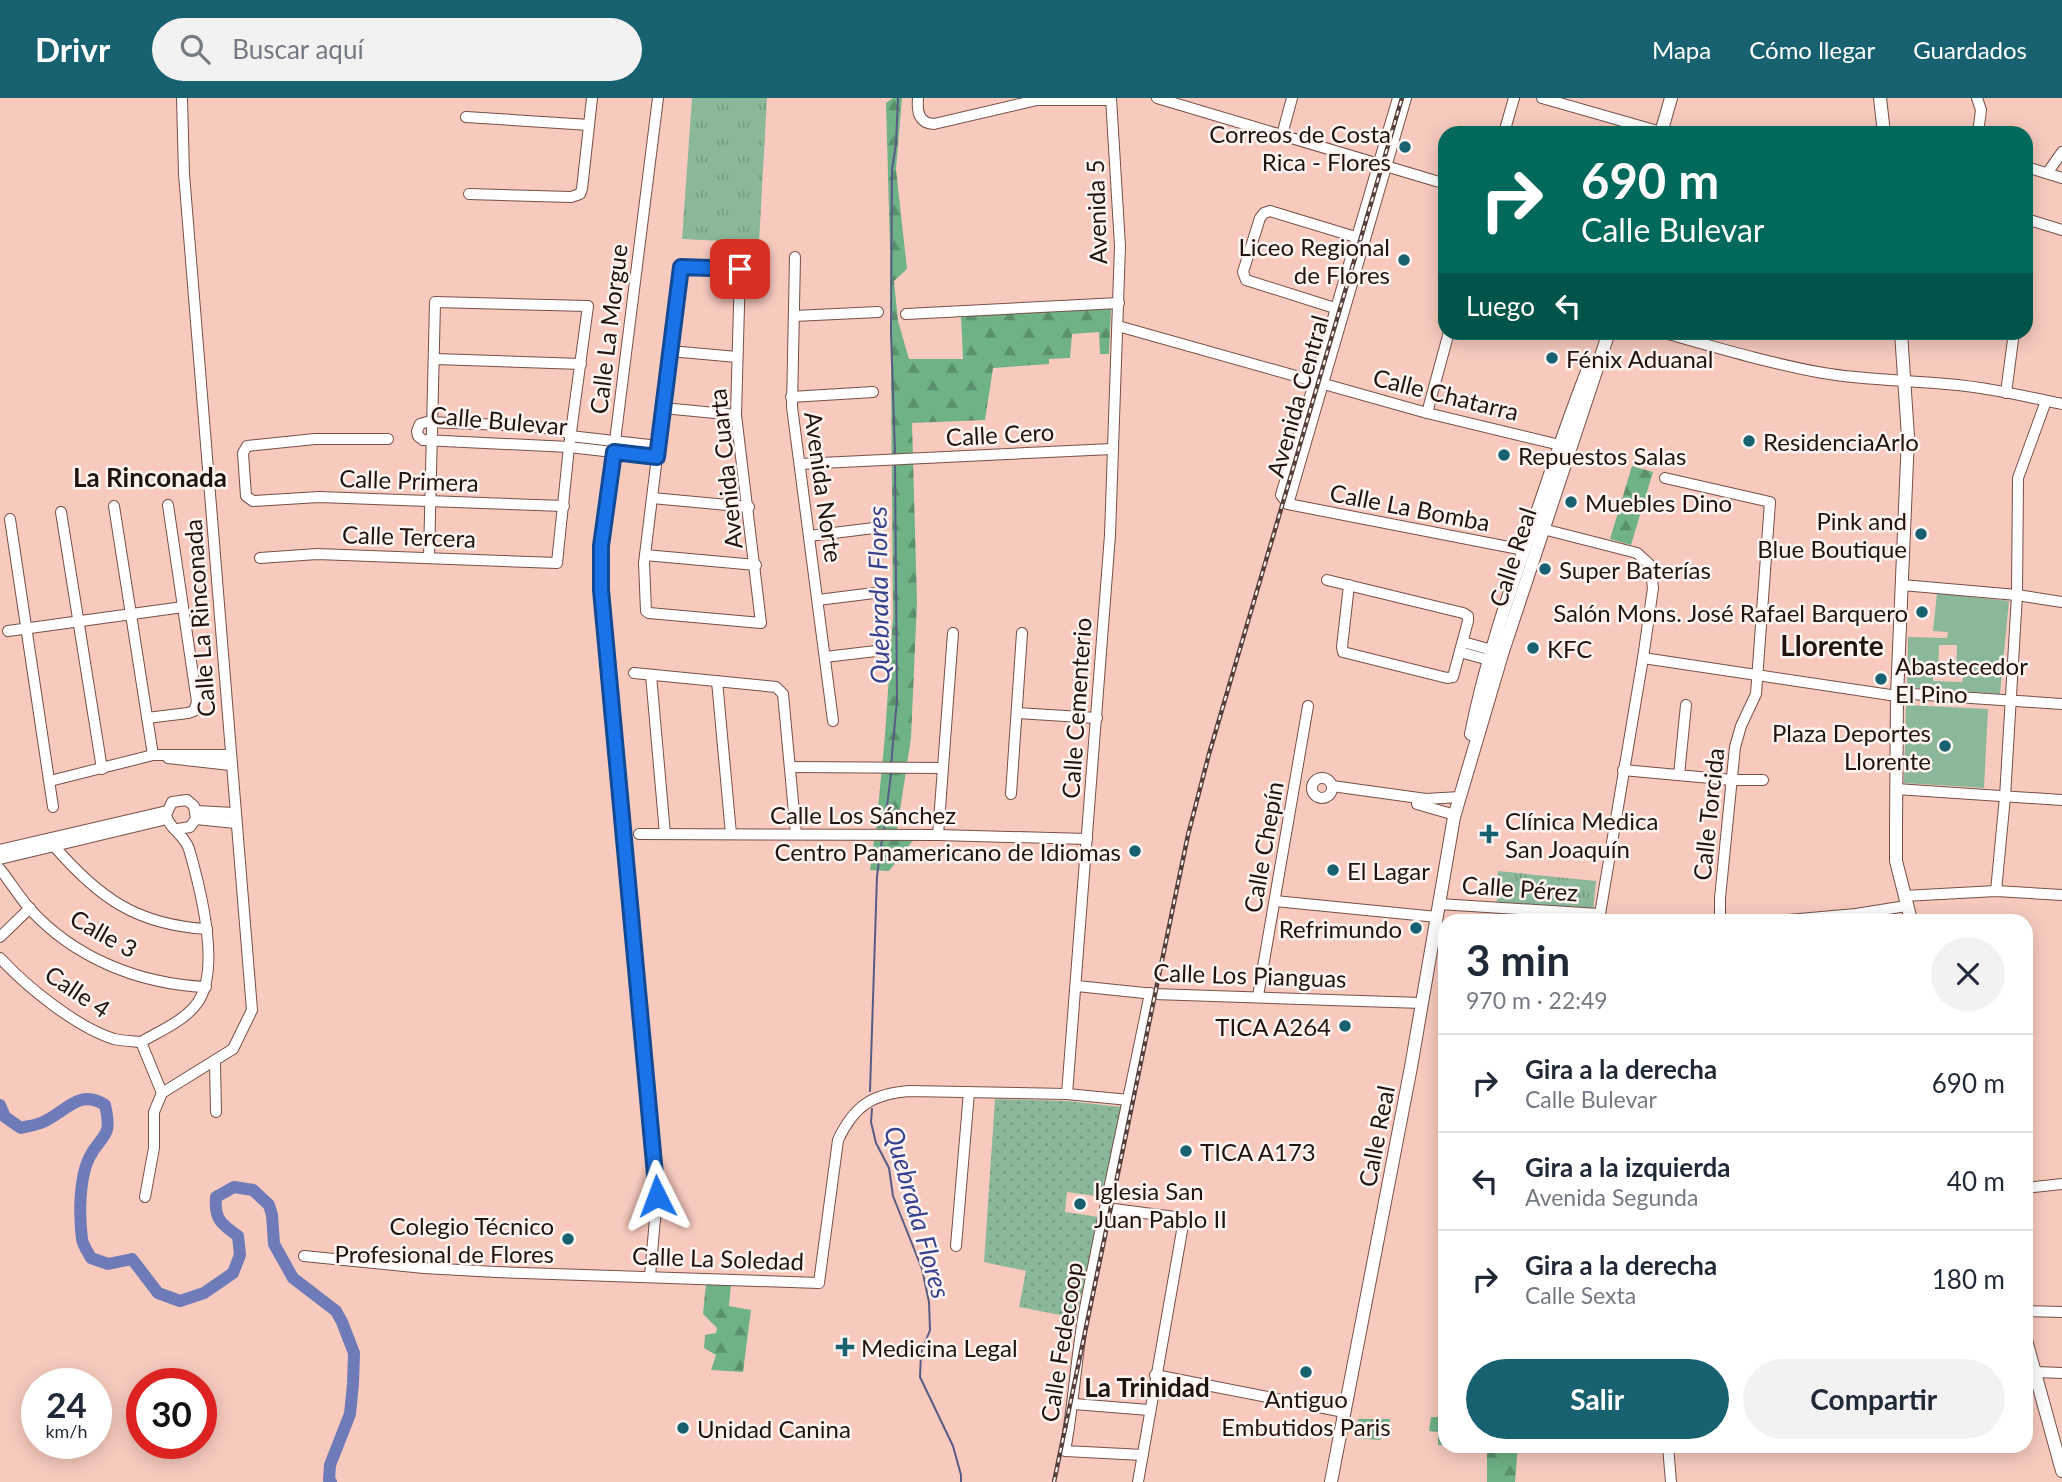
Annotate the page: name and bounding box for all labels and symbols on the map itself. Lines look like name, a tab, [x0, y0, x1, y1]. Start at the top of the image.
place label: Correos de Costa Rica - Flores	[1209, 119, 1391, 176]
marker: Correos de Costa Rica - Flores	[1397, 139, 1413, 155]
street label: Avenida 5	[1080, 159, 1112, 265]
place label: Liceo Regional de Flores	[1238, 232, 1390, 289]
pin	[710, 239, 770, 299]
street label: Calle La Morgue	[583, 242, 633, 416]
marker: Liceo Regional de Flores	[1396, 252, 1412, 268]
street label: Avenida Central	[1260, 312, 1334, 480]
place label: Fénix Aduanal	[1566, 344, 1713, 373]
marker: Fénix Aduanal	[1544, 350, 1560, 366]
street label: Calle Chatarra	[1370, 362, 1522, 426]
street label: Avenida Cuarta	[702, 387, 748, 551]
street label: Calle Bulevar	[429, 400, 569, 440]
street label: Avenida Norte	[799, 410, 849, 564]
street label: Calle Cero	[945, 417, 1055, 451]
place label: ResidenciaArlo	[1763, 427, 1919, 456]
marker: ResidenciaArlo	[1741, 433, 1757, 449]
place label: Repuestos Salas	[1518, 441, 1686, 470]
marker: Repuestos Salas	[1496, 447, 1512, 463]
district label: La Rinconada	[73, 461, 227, 493]
street label: Calle Primera	[339, 463, 479, 497]
street label: Calle La Bomba	[1327, 477, 1493, 537]
place label: Muebles Dino	[1585, 488, 1732, 517]
marker: Muebles Dino	[1563, 494, 1579, 510]
street label: Calle Real	[1482, 504, 1542, 610]
water label: Quebrada Flores	[860, 506, 896, 684]
place label: Pink and Blue Boutique	[1757, 506, 1907, 563]
street label: Calle La Rinconada	[178, 518, 220, 718]
street label: Calle Tercera	[342, 519, 476, 553]
marker: Pink and Blue Boutique	[1913, 526, 1929, 542]
place label: Super Baterías	[1559, 555, 1711, 584]
marker: Super Baterías	[1537, 561, 1553, 577]
place label: Salón Mons. José Rafael Barquero	[1553, 598, 1908, 627]
marker: Salón Mons. José Rafael Barquero	[1914, 604, 1930, 620]
street label: Calle Cementerio	[1055, 616, 1097, 800]
district label: Llorente	[1780, 628, 1884, 662]
place label: KFC	[1547, 634, 1592, 663]
marker: KFC	[1525, 640, 1541, 656]
place label: Abastecedor El Pino	[1895, 651, 2028, 708]
marker: Abastecedor El Pino	[1873, 671, 1889, 687]
place label: Plaza Deportes Llorente	[1772, 718, 1931, 775]
marker: Plaza Deportes Llorente	[1937, 738, 1953, 754]
street label: Calle Torcida	[1687, 746, 1729, 882]
street label: Calle Chepín	[1237, 779, 1289, 915]
street label: Calle Los Sánchez	[770, 800, 956, 829]
place label: Clínica Medica San Joaquín	[1505, 806, 1658, 863]
marker: Clínica Medica San Joaquín	[1479, 824, 1499, 844]
place label: Centro Panamericano de Idiomas	[775, 837, 1121, 866]
marker: Centro Panamericano de Idiomas	[1127, 843, 1143, 859]
place label: El Lagar	[1347, 856, 1430, 885]
marker: El Lagar	[1325, 862, 1341, 878]
street label: Calle Pérez	[1461, 869, 1579, 907]
street label: Calle 3	[65, 903, 143, 963]
place label: Refrimundo	[1279, 914, 1402, 943]
marker: Refrimundo	[1408, 920, 1424, 936]
street label: Calle Los Pianguas	[1153, 957, 1347, 993]
street label: Calle 4	[40, 959, 116, 1023]
place label: TICA A264	[1215, 1012, 1331, 1041]
marker: TICA A264	[1337, 1018, 1353, 1034]
street label: Calle Real	[1352, 1083, 1400, 1189]
water label: Quebrada Flores	[878, 1122, 958, 1302]
place label: TICA A173	[1200, 1137, 1316, 1166]
marker: TICA A173	[1178, 1143, 1194, 1159]
position arrow	[620, 1159, 694, 1233]
place label: Iglesia San Juan Pablo II	[1094, 1176, 1227, 1233]
marker: Iglesia San Juan Pablo II	[1072, 1196, 1088, 1212]
place label: Colegio Técnico Profesional de Flores	[334, 1211, 554, 1268]
marker: Colegio Técnico Profesional de Flores	[560, 1231, 576, 1247]
street label: Calle La Soledad	[631, 1241, 805, 1275]
street label: Calle Fedecoop	[1034, 1260, 1088, 1424]
place label: Medicina Legal	[861, 1333, 1018, 1362]
marker: Medicina Legal	[835, 1337, 855, 1357]
marker: Antiguo Embutidos Paris	[1298, 1364, 1314, 1380]
speed limit sign: 30	[126, 1368, 217, 1459]
district label: La Trinidad	[1084, 1371, 1210, 1403]
place label: Antiguo Embutidos Paris	[1221, 1384, 1391, 1441]
place label: Unidad Canina	[697, 1414, 851, 1443]
marker: Unidad Canina	[675, 1420, 691, 1436]

